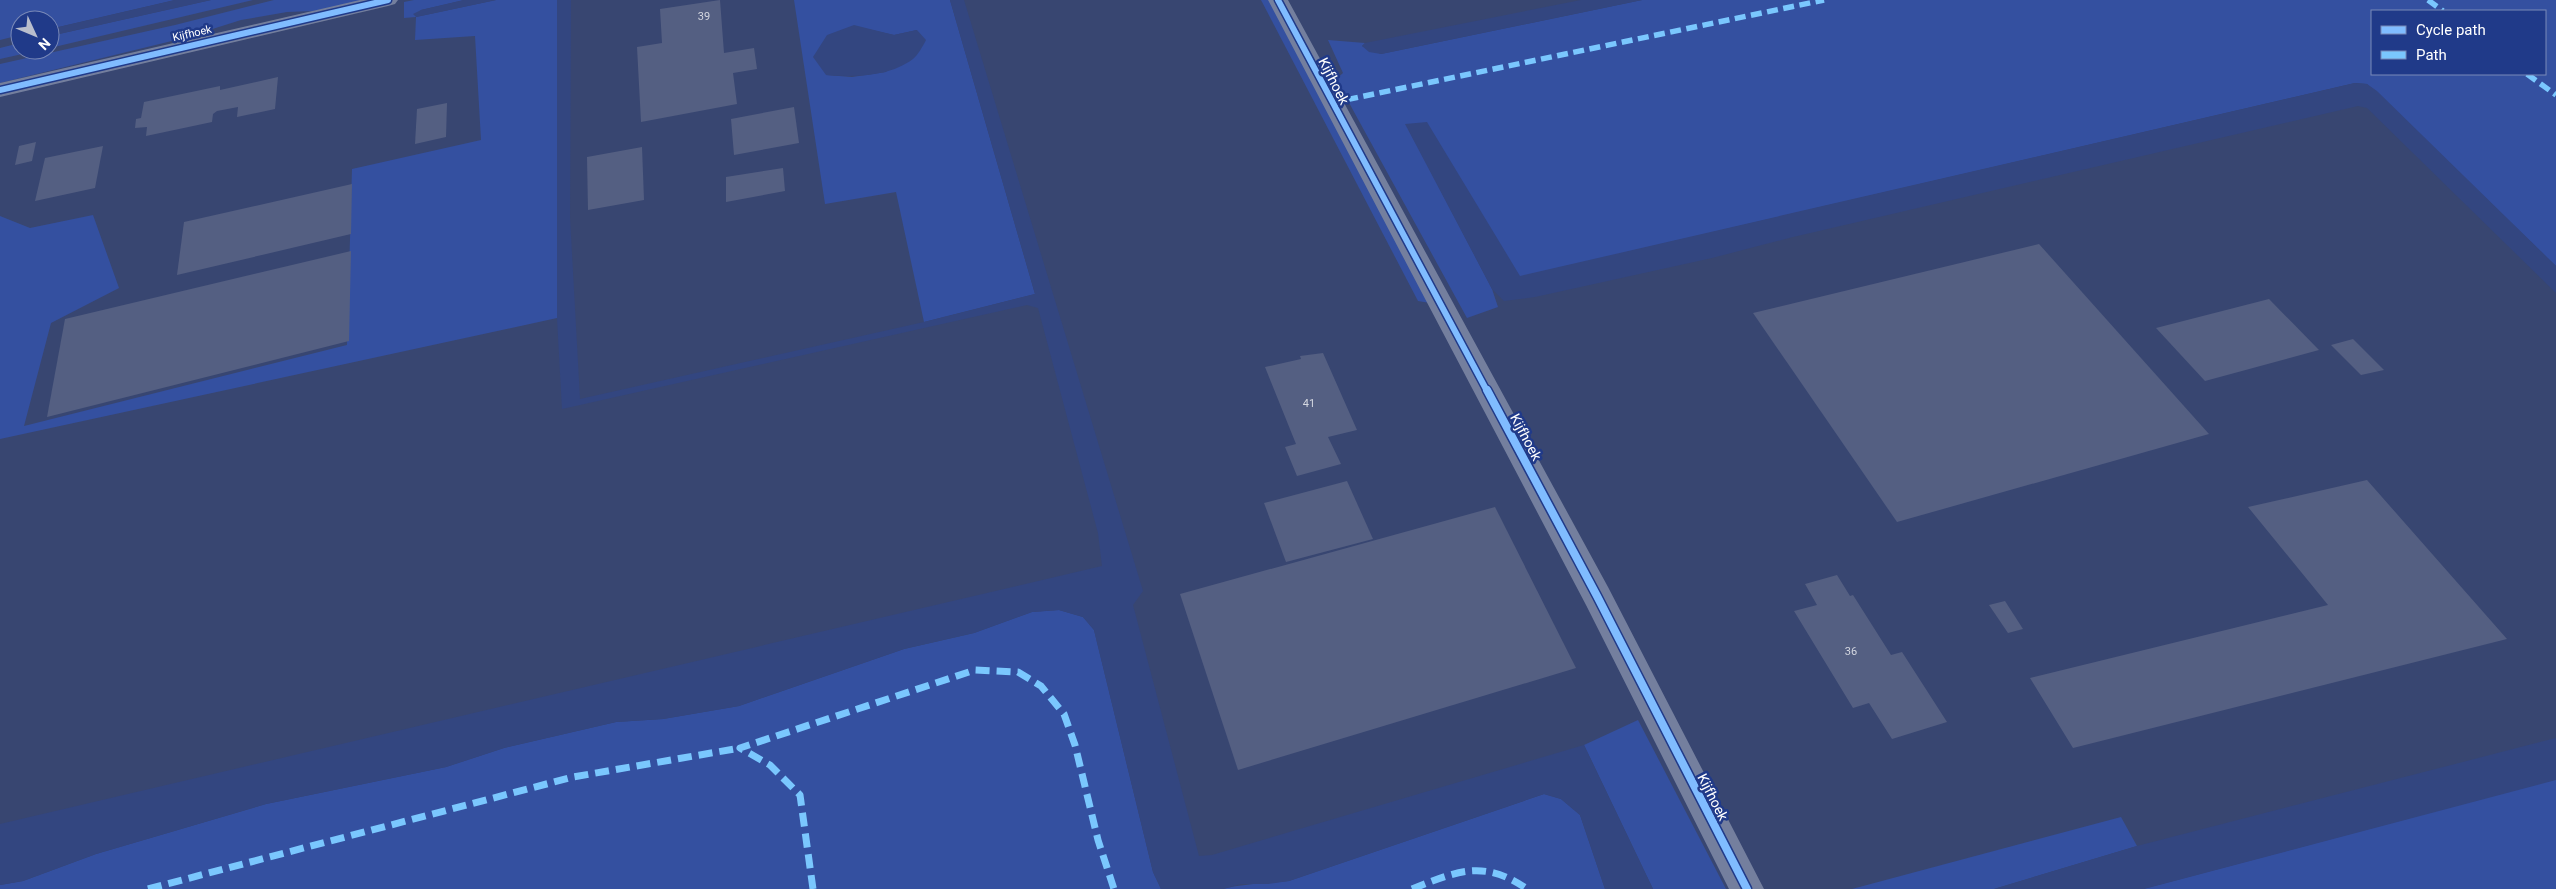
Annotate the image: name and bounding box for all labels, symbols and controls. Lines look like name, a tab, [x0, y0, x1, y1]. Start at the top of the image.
north arrow	[10, 10, 60, 60]
house number: 39	[698, 10, 710, 23]
legend	[2371, 10, 2546, 75]
text: Cycle path	[2416, 21, 2486, 39]
street label: Kijfhoek	[171, 23, 213, 44]
text: N	[35, 35, 54, 53]
text: Path	[2416, 46, 2447, 64]
street label: Kijfhoek	[1315, 55, 1353, 108]
house number: 41	[1303, 397, 1315, 410]
street label: Kijfhoek	[1507, 411, 1545, 464]
house number: 36	[1845, 645, 1857, 658]
street label: Kijfhoek	[1694, 771, 1732, 824]

